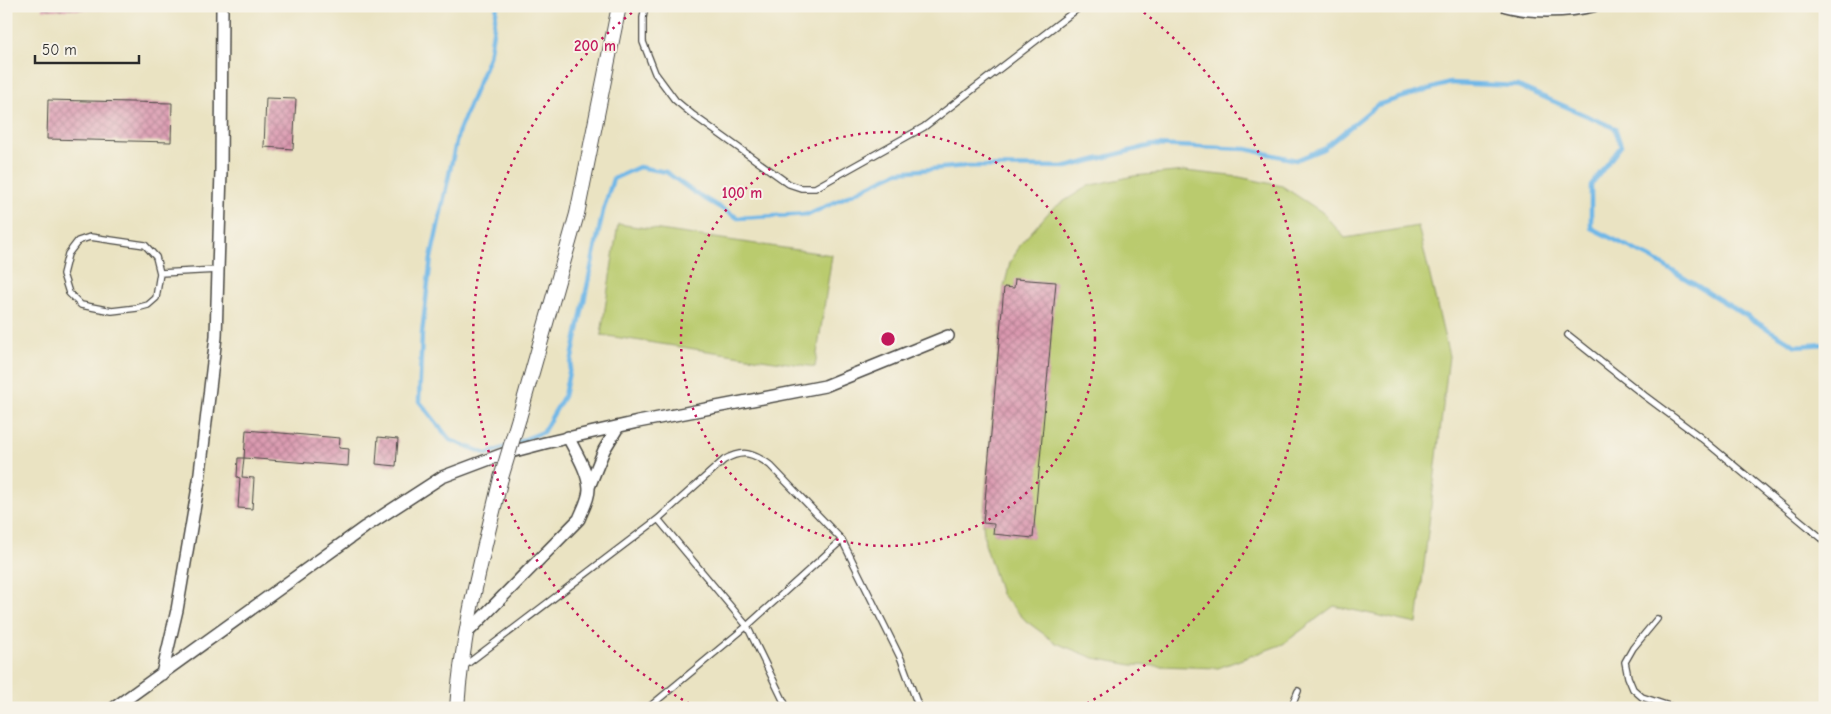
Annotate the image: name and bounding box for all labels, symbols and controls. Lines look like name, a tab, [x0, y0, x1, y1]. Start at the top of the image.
scale bar	[35, 32, 139, 64]
text: 200 m	[574, 37, 616, 55]
text: 50 m	[42, 41, 77, 59]
text: 100 m	[722, 184, 762, 202]
centre of rings	[879, 330, 897, 348]

